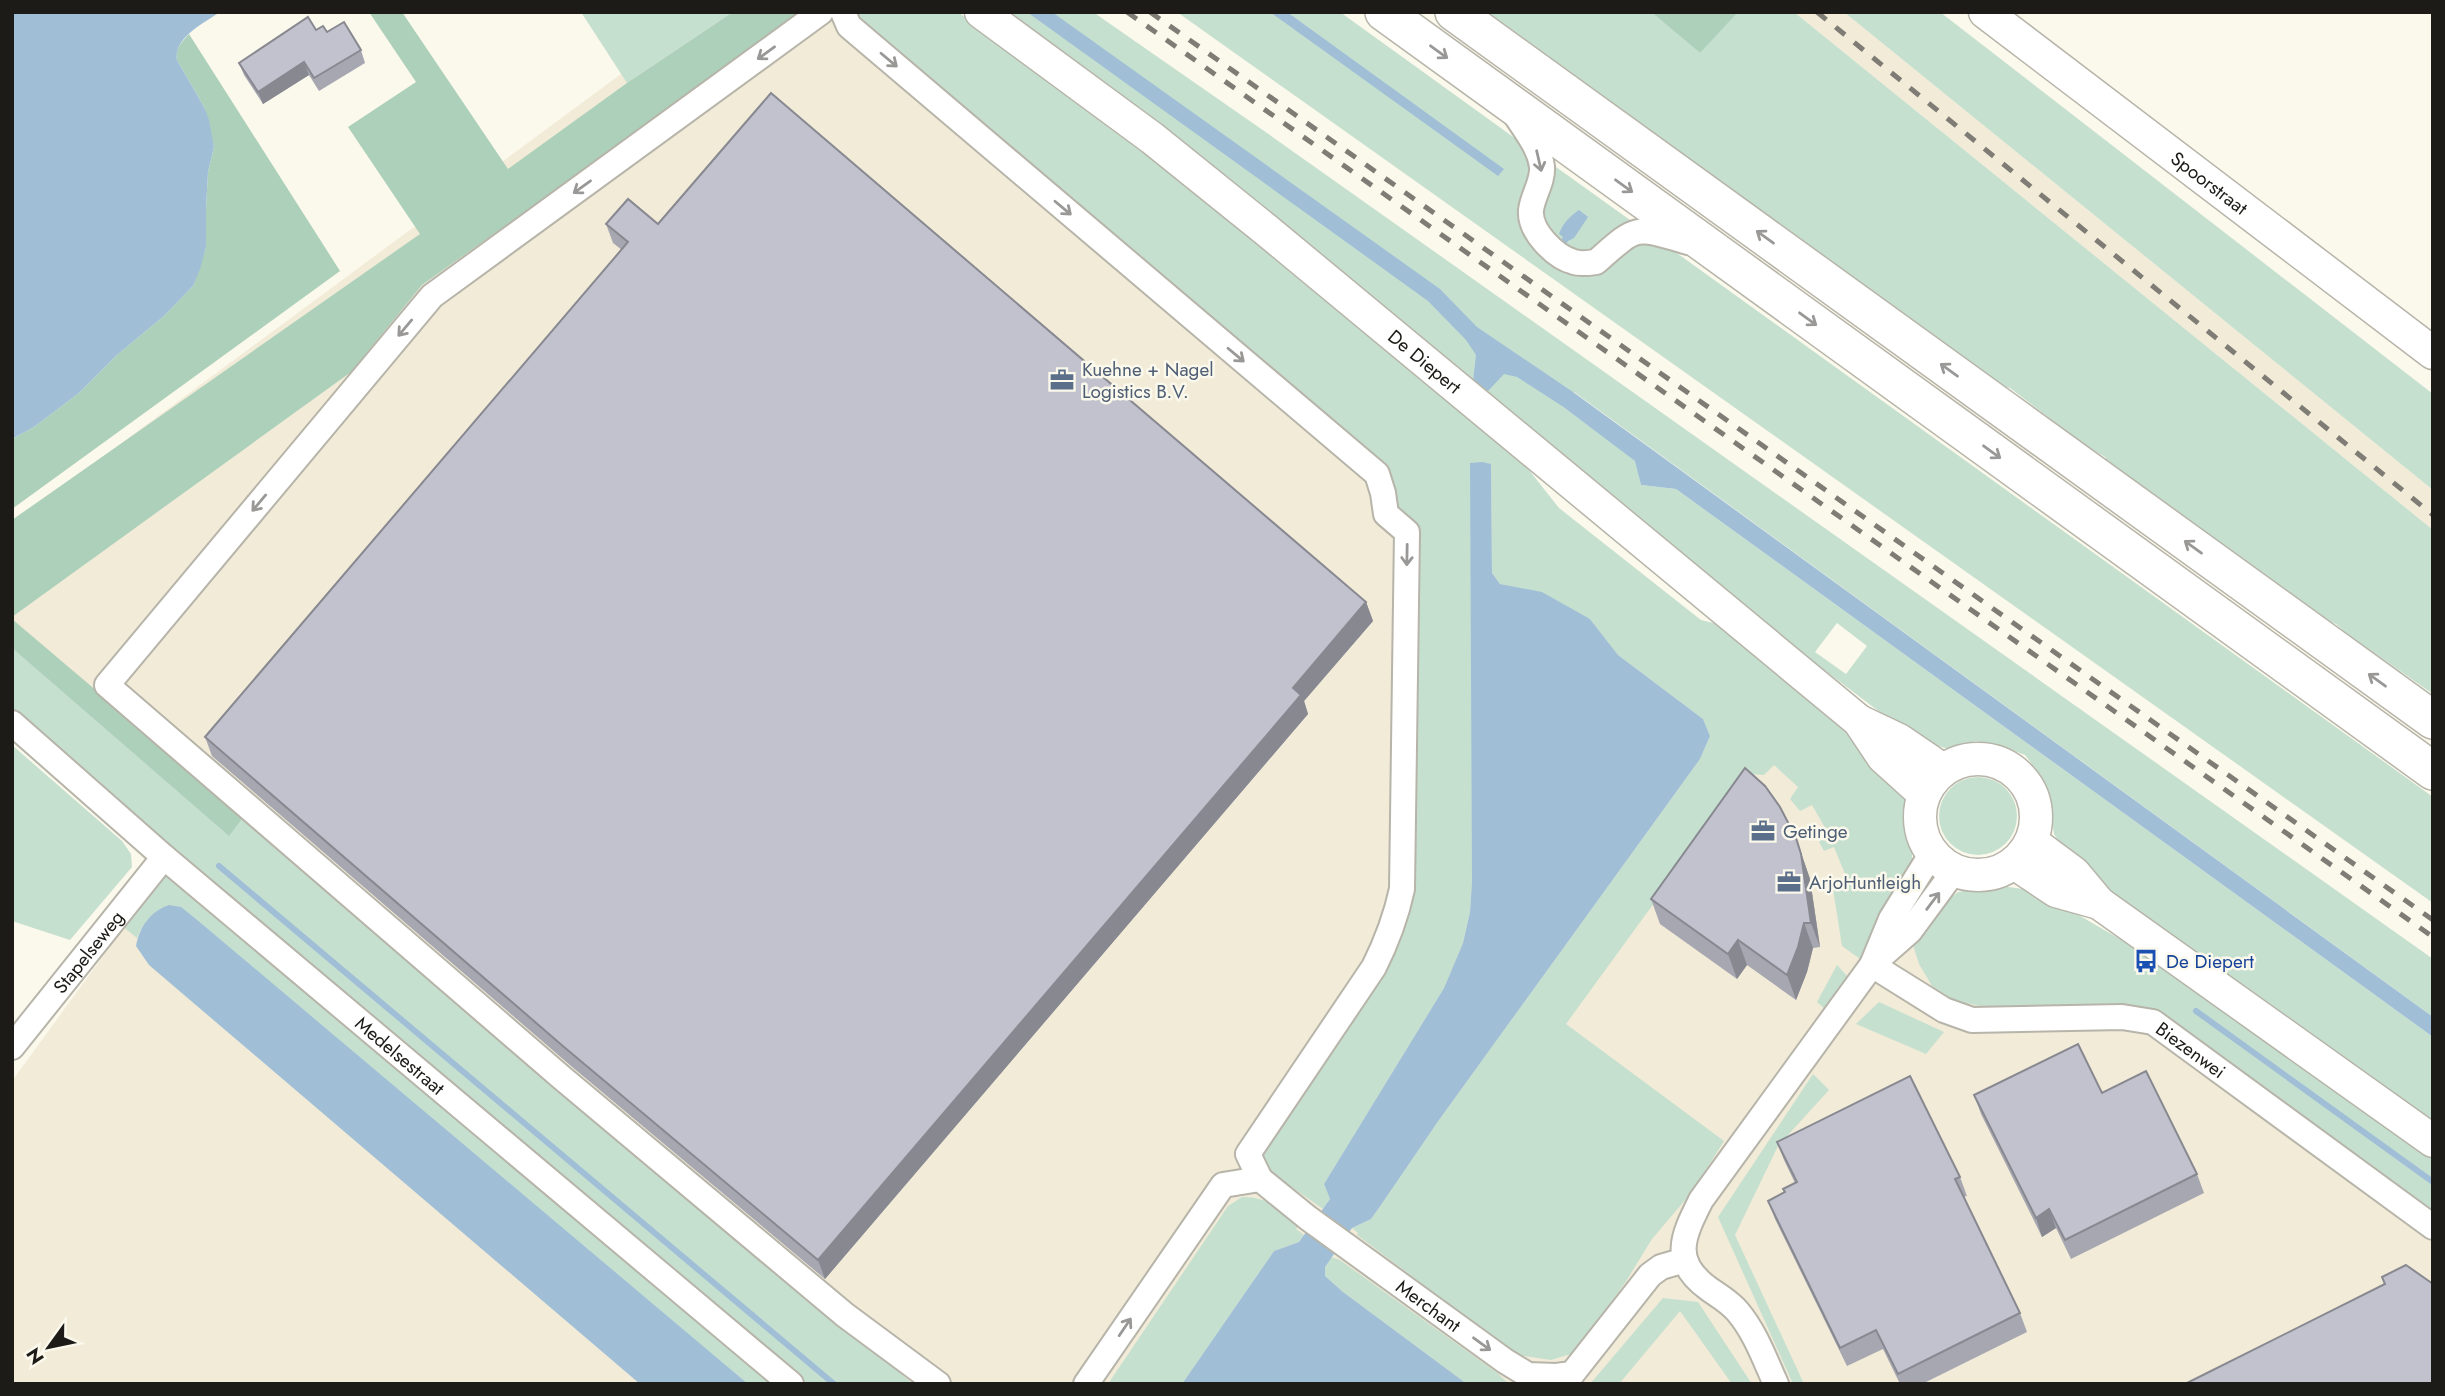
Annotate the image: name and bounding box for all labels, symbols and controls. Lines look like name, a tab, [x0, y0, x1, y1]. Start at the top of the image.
one-way arrow	[1430, 44, 1449, 59]
one-way arrow	[757, 45, 776, 60]
one-way arrow	[880, 52, 898, 68]
street label: Spoorstraat	[2165, 145, 2254, 221]
one-way arrow	[1532, 149, 1546, 172]
one-way arrow	[1614, 178, 1633, 193]
one-way arrow	[573, 180, 592, 194]
one-way arrow	[1053, 200, 1071, 216]
one-way arrow	[1756, 230, 1775, 244]
one-way arrow	[1798, 312, 1817, 326]
one-way arrow	[397, 319, 413, 337]
street label: De Diepert	[1382, 323, 1468, 400]
one-way arrow	[1227, 347, 1245, 363]
place label: Kuehne + Nagel Logistics B.V.	[1082, 356, 1214, 405]
one-way arrow	[1940, 363, 1959, 377]
office icon: Kuehne + Nagel Logistics B.V.	[1048, 366, 1076, 394]
one-way arrow	[1982, 445, 2001, 459]
one-way arrow	[251, 493, 267, 511]
one-way arrow	[2184, 540, 2203, 554]
one-way arrow	[1400, 543, 1414, 566]
one-way arrow	[2368, 673, 2387, 688]
office icon: Getinge	[1749, 817, 1777, 845]
place label: Getinge	[1783, 818, 1848, 845]
office icon: ArjoHuntleigh	[1775, 868, 1803, 896]
place label: ArjoHuntleigh	[1809, 869, 1921, 896]
one-way arrow	[1925, 892, 1940, 910]
street label: Stapelseweg	[47, 904, 130, 999]
bus stop icon: De Diepert	[2132, 947, 2160, 975]
place label: De Diepert	[2166, 948, 2254, 975]
street label: Medelsestraat	[350, 1010, 451, 1101]
street label: Biezenwei	[2150, 1015, 2231, 1084]
street label: Merchant	[1391, 1273, 1467, 1339]
north arrow	[14, 1312, 84, 1382]
one-way arrow	[1118, 1318, 1132, 1338]
one-way arrow	[1472, 1337, 1490, 1352]
text: N	[20, 1342, 51, 1370]

